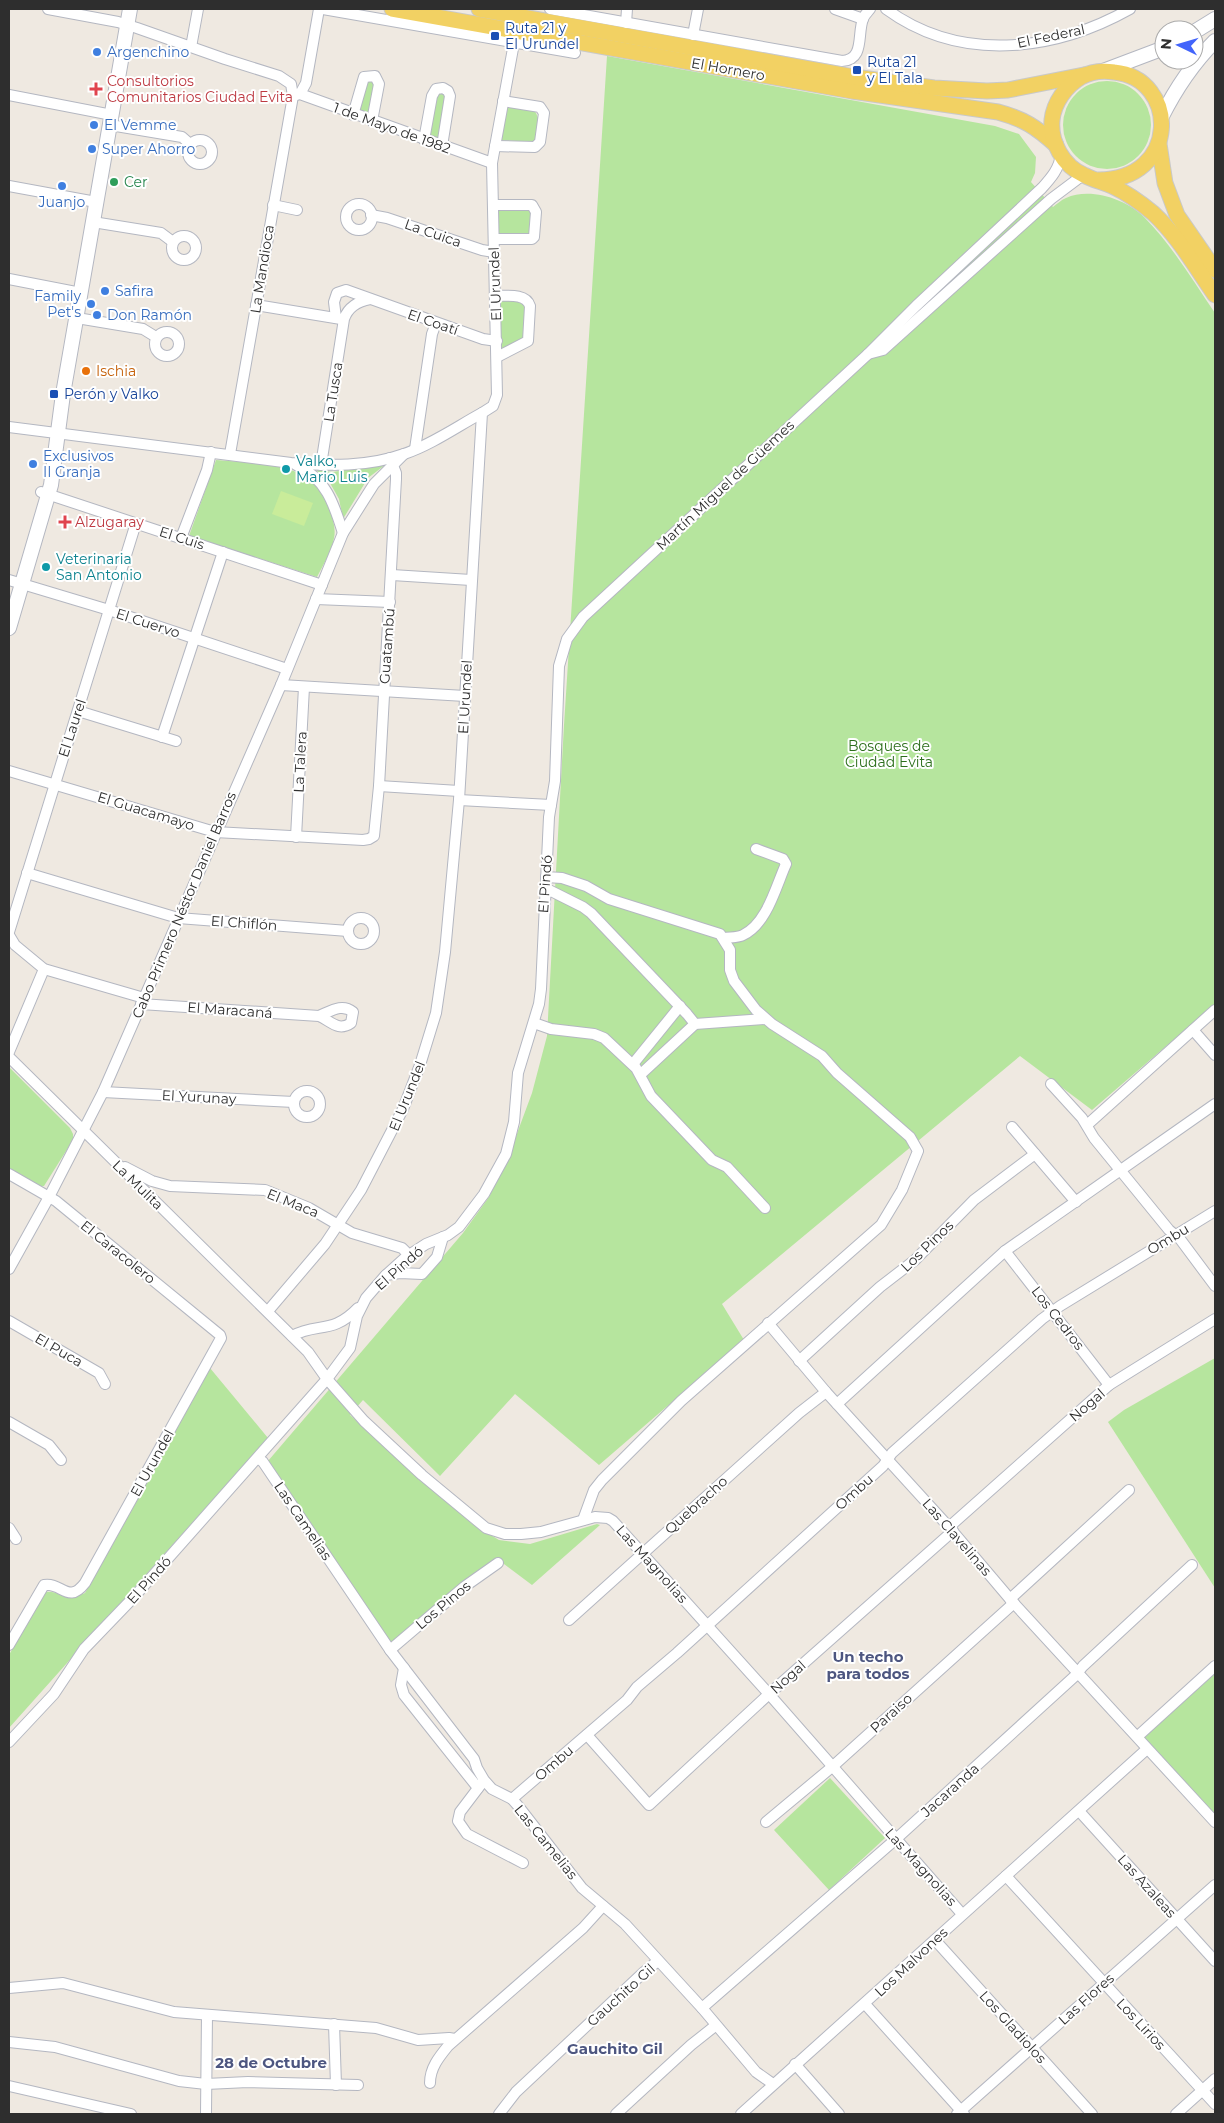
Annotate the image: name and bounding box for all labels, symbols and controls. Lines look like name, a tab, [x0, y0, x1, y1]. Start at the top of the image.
place label: Ruta 21 y El Urundel	[505, 19, 579, 53]
street label: El Federal	[1015, 20, 1087, 52]
north arrow	[1154, 20, 1204, 70]
marker: Ruta 21 y El Urundel	[489, 30, 501, 42]
text: N	[1157, 37, 1176, 50]
place label: Argenchino	[107, 43, 189, 61]
marker: Argenchino	[91, 46, 103, 58]
place label: Ruta 21 y El Tala	[866, 53, 923, 87]
street label: El Hornero	[690, 54, 767, 84]
marker: Ruta 21 y El Tala	[851, 64, 863, 76]
place label: Consultorios Comunitarios Ciudad Evita	[107, 72, 293, 106]
marker: Consultorios Comunitarios Ciudad Evita	[89, 82, 103, 96]
street label: 1 de Mayo de 1982	[331, 98, 453, 158]
place label: El Vemme	[104, 116, 176, 134]
marker: El Vemme	[88, 119, 100, 131]
place label: Super Ahorro	[102, 140, 195, 158]
marker: Super Ahorro	[86, 143, 98, 155]
place label: Cer	[124, 173, 148, 191]
marker: Cer	[108, 176, 120, 188]
marker: Juanjo	[56, 180, 68, 192]
place label: Juanjo	[38, 193, 86, 211]
street label: La Cuica	[402, 215, 464, 251]
street label: La Mandioca	[246, 223, 278, 315]
street label: El Urundel	[485, 247, 505, 321]
place label: Safira	[115, 282, 154, 300]
marker: Safira	[99, 285, 111, 297]
place label: Family Pet's	[34, 287, 81, 321]
marker: Family Pet's	[85, 298, 97, 310]
street label: El Coatí	[405, 305, 462, 340]
place label: Don Ramón	[107, 306, 192, 324]
marker: Don Ramón	[91, 309, 103, 321]
street label: La Tusca	[319, 361, 347, 423]
place label: Ischia	[96, 362, 136, 380]
marker: Ischia	[80, 365, 92, 377]
place label: Perón y Valko	[64, 385, 159, 403]
marker: Perón y Valko	[48, 388, 60, 400]
street label: Martín Miguel de Güemes	[652, 416, 798, 554]
place label: Exclusivos II Granja	[43, 447, 114, 481]
place label: Valko, Mario Luis	[296, 452, 368, 486]
marker: Exclusivos II Granja	[27, 458, 39, 470]
marker: Valko, Mario Luis	[280, 463, 292, 475]
place label: Alzugaray	[75, 513, 144, 531]
marker: Alzugaray	[59, 516, 71, 528]
street label: El Cuis	[157, 522, 207, 554]
place label: Veterinaria San Antonio	[56, 550, 142, 584]
marker: Veterinaria San Antonio	[40, 561, 52, 573]
street label: El Cuervo	[114, 604, 183, 642]
street label: Guatambú	[375, 608, 399, 684]
street label: El Urundel	[454, 660, 476, 734]
street label: El Laurel	[54, 697, 90, 759]
street label: La Talera	[289, 731, 311, 793]
park label: Bosques de Ciudad Evita	[845, 737, 933, 771]
street label: El Guacamayo	[95, 788, 197, 834]
street label: Cabo Primero Néstor Daniel Barros	[128, 789, 240, 1021]
street label: El Pindó	[534, 854, 556, 914]
street label: El Chiflón	[210, 912, 278, 934]
street label: El Maracaná	[187, 998, 273, 1022]
street label: El Urundel	[385, 1058, 429, 1134]
street label: El Yurunay	[161, 1086, 237, 1108]
street label: La Mulita	[109, 1156, 167, 1214]
street label: El Maca	[264, 1184, 322, 1222]
street label: El Caracolero	[77, 1216, 159, 1288]
street label: Los Pinos	[897, 1216, 957, 1276]
street label: Ombu	[1144, 1220, 1192, 1258]
street label: El Pindó	[371, 1242, 427, 1294]
street label: Los Cedros	[1028, 1283, 1089, 1354]
street label: El Puca	[32, 1329, 86, 1371]
street label: Nogal	[1065, 1385, 1109, 1425]
street label: El Urundel	[126, 1426, 178, 1500]
street label: Ombu	[831, 1470, 877, 1514]
street label: Quebracho	[661, 1472, 731, 1538]
street label: Las Camelias	[270, 1478, 336, 1564]
street label: Las Clavelinas	[918, 1495, 996, 1580]
street label: Las Magnolias	[612, 1521, 692, 1607]
street label: El Pindó	[123, 1552, 175, 1608]
street label: Los Pinos	[412, 1577, 474, 1633]
district label: Un techo para todos	[826, 1647, 910, 1683]
street label: Nogal	[766, 1656, 810, 1698]
street label: Paraiso	[866, 1689, 916, 1737]
street label: Ombu	[531, 1741, 577, 1785]
street label: Jacaranda	[917, 1759, 983, 1821]
street label: Las Camelias	[510, 1801, 582, 1883]
street label: Las Magnolias	[881, 1824, 961, 1910]
street label: Las Azaleas	[1114, 1850, 1180, 1922]
street label: Los Malvones	[871, 1923, 952, 2001]
street label: Gauchito Gil	[583, 1960, 659, 2030]
street label: Las Flores	[1054, 1969, 1118, 2029]
street label: Los Gladiolos	[976, 1987, 1050, 2067]
street label: Los Lirios	[1112, 1994, 1170, 2054]
district label: Gauchito Gil	[567, 2039, 663, 2058]
district label: 28 de Octubre	[215, 2053, 327, 2072]

